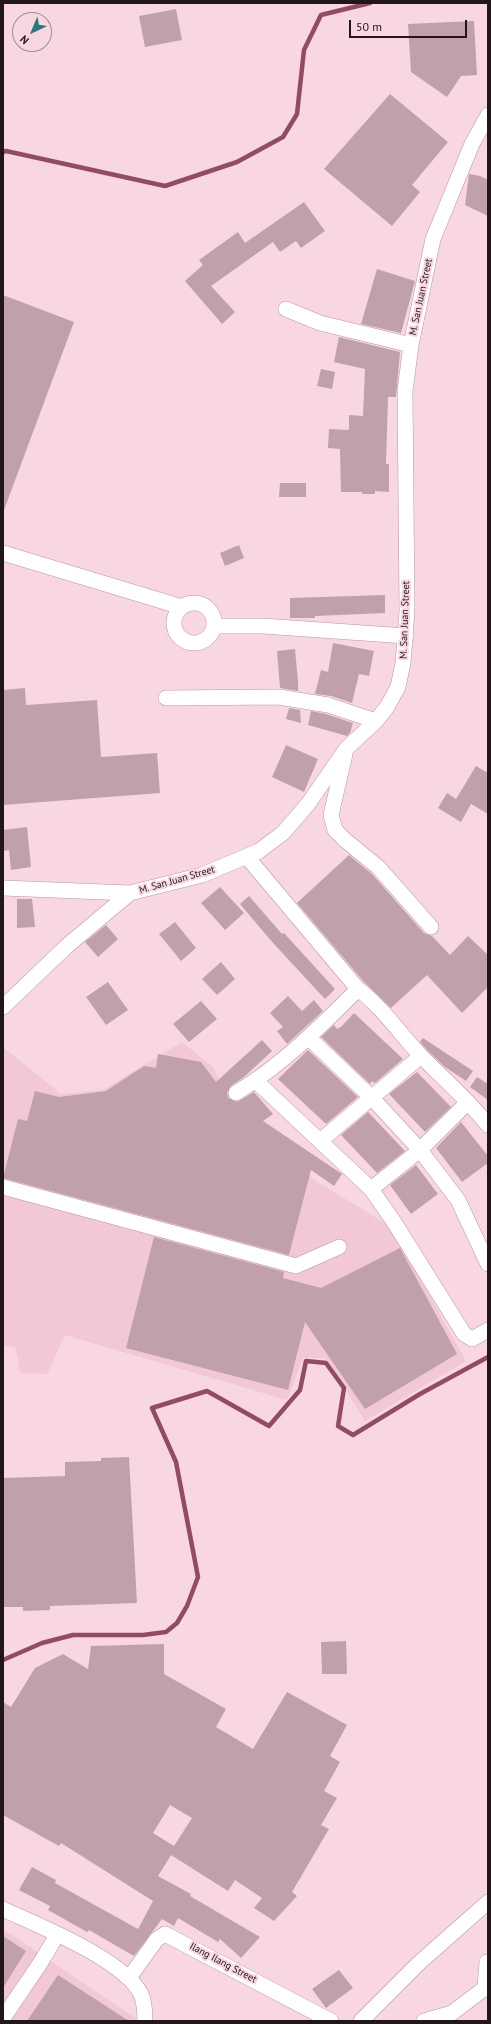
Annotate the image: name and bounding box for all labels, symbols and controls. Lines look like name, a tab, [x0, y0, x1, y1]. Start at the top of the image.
north arrow	[12, 12, 52, 52]
scale bar	[351, 12, 469, 38]
text: 50 m	[356, 19, 382, 34]
text: N	[17, 32, 32, 47]
street label: M. San Juan Street	[407, 258, 435, 336]
street label: M. San Juan Street	[398, 581, 412, 659]
street label: M. San Juan Street	[138, 863, 216, 897]
street label: Ilang Ilang Street	[187, 1940, 259, 1986]

